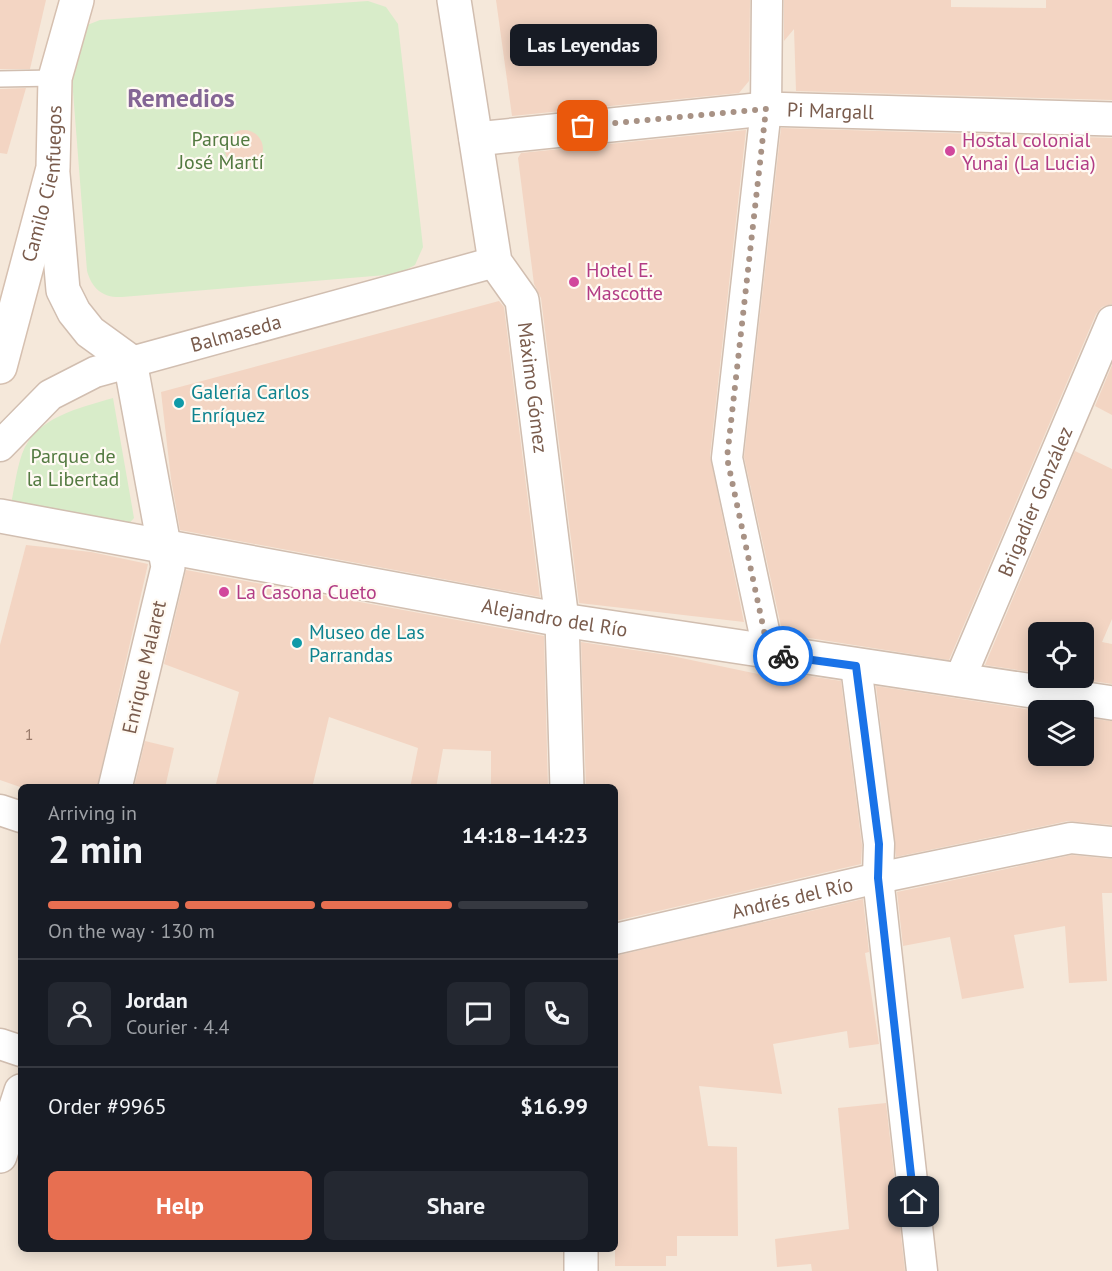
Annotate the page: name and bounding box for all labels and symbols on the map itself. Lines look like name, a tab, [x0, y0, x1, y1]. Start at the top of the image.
callout: Las Leyendas	[510, 24, 656, 66]
district label: Remedios	[127, 81, 235, 114]
street label: Pi Margall	[787, 97, 874, 125]
pin	[557, 100, 608, 151]
street label: Camilo Cienfuegos	[16, 105, 67, 265]
park label: Parque José Martí	[177, 126, 264, 175]
place label: Hostal colonial Yunai (La Lucia)	[962, 127, 1095, 176]
marker: Hostal colonial Yunai (La Lucia)	[943, 144, 957, 158]
place label: Hotel E. Mascotte	[586, 257, 663, 306]
marker: Hotel E. Mascotte	[567, 275, 581, 289]
street label: Balmaseda	[188, 308, 284, 358]
street label: Máximo Gómez	[512, 320, 554, 455]
place label: Galería Carlos Enríquez	[191, 379, 309, 428]
marker: Galería Carlos Enríquez	[172, 396, 186, 410]
street label: Brigadier González	[992, 423, 1079, 581]
park label: Parque de la Libertad	[27, 443, 119, 492]
place label: La Casona Cueto	[236, 579, 377, 605]
marker: La Casona Cueto	[217, 585, 231, 599]
street label: Alejandro del Río	[480, 592, 629, 643]
street label: Enrique Malaret	[116, 598, 172, 736]
place label: Museo de Las Parrandas	[309, 619, 425, 668]
courier	[753, 626, 813, 686]
marker: Museo de Las Parrandas	[290, 636, 304, 650]
house number: 1	[25, 724, 33, 744]
street label: Andrés del Río	[729, 871, 856, 925]
pin	[888, 1176, 939, 1227]

